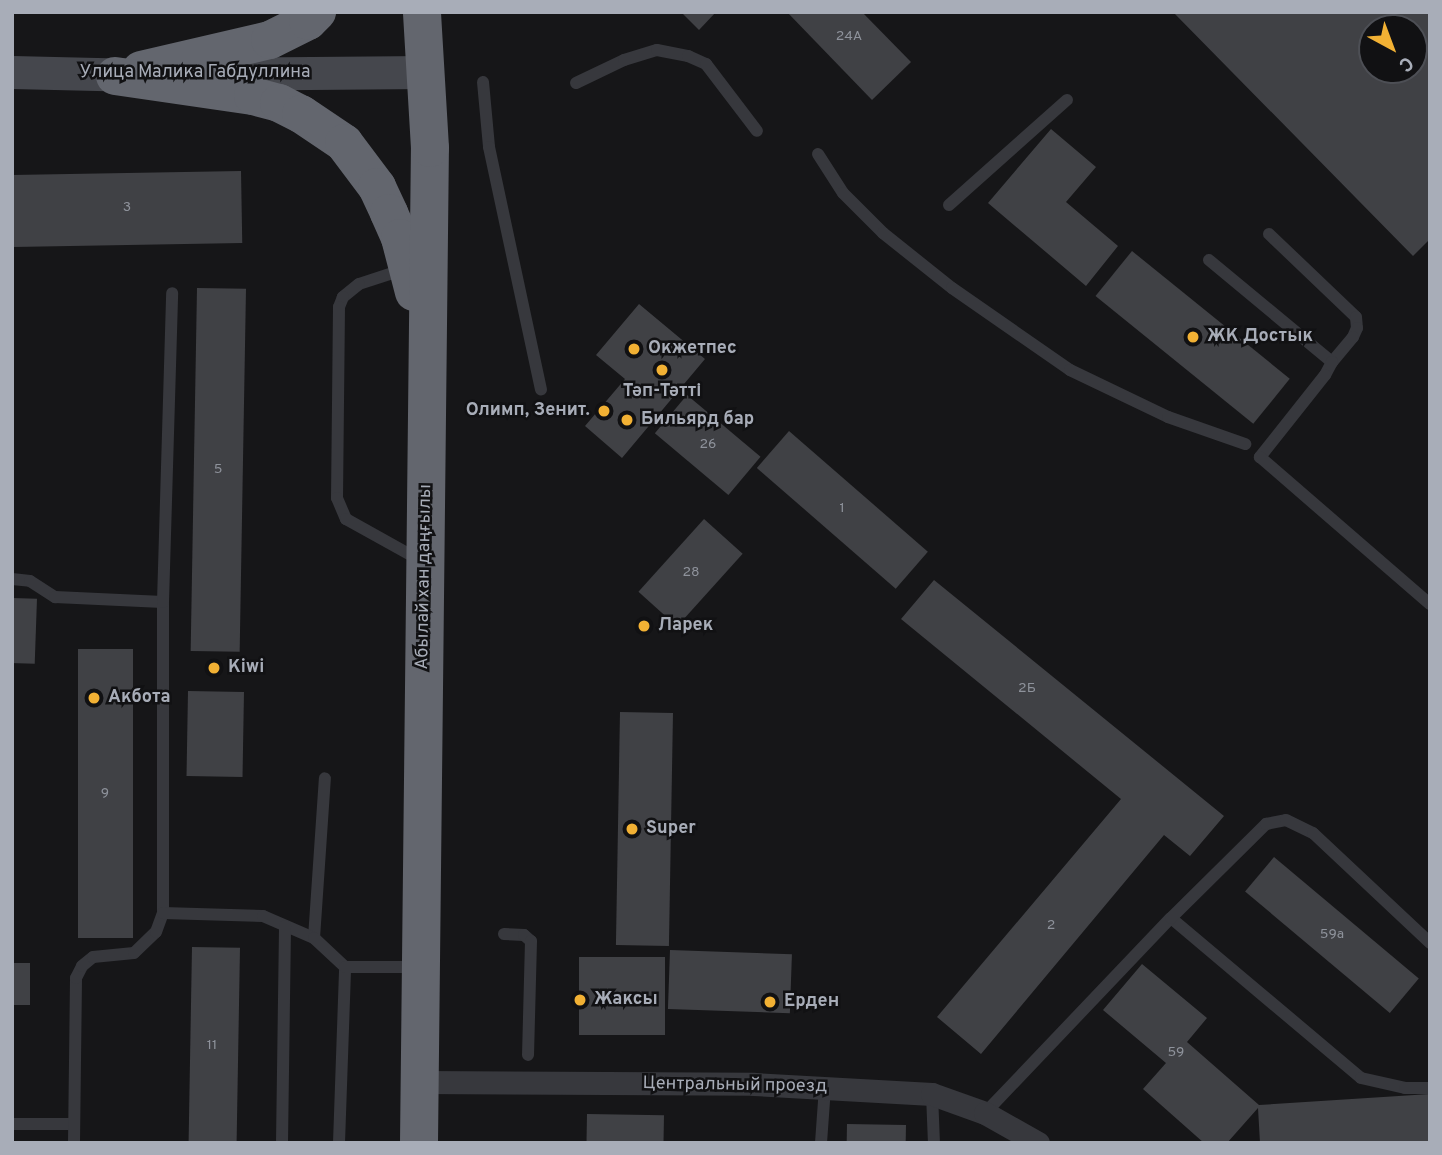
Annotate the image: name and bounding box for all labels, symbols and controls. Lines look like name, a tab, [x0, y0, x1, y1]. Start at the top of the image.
north arrow	[1358, 14, 1428, 84]
house number: 24А	[836, 29, 862, 45]
text: С	[1393, 50, 1418, 76]
street label: Улица Малика Габдуллина	[79, 62, 311, 84]
house number: 3	[123, 200, 131, 216]
place label: ЖК Достык	[1207, 326, 1313, 348]
marker: ЖК Достык	[1185, 329, 1201, 345]
place label: Окжетпес	[648, 338, 737, 360]
marker: Окжетпес	[626, 341, 642, 357]
marker: Тәп-Тәтті	[654, 362, 670, 378]
place label: Тәп-Тәтті	[623, 381, 701, 403]
place label: Олимп, Зенит.	[466, 400, 590, 422]
marker: Олимп, Зенит.	[596, 403, 612, 419]
place label: Бильярд бар	[641, 409, 754, 431]
marker: Бильярд бар	[619, 412, 635, 428]
house number: 26	[700, 437, 716, 453]
house number: 5	[214, 462, 222, 478]
street label: Абылай хан даңғылы	[413, 484, 437, 670]
house number: 1	[839, 501, 845, 517]
house number: 28	[682, 565, 700, 581]
place label: Ларек	[658, 615, 713, 637]
marker: Ларек	[636, 618, 652, 634]
place label: Kiwi	[228, 657, 264, 679]
marker: Kiwi	[206, 660, 222, 676]
house number: 2Б	[1018, 681, 1036, 697]
place label: Акбота	[108, 687, 170, 709]
marker: Акбота	[86, 690, 102, 706]
house number: 9	[101, 786, 109, 802]
place label: Super	[646, 818, 696, 840]
marker: Super	[624, 821, 640, 837]
house number: 2	[1047, 918, 1055, 934]
house number: 59а	[1320, 927, 1344, 943]
place label: Жаксы	[594, 989, 658, 1011]
place label: Ерден	[784, 991, 839, 1013]
marker: Жаксы	[572, 992, 588, 1008]
marker: Ерден	[762, 994, 778, 1010]
house number: 11	[207, 1038, 217, 1054]
house number: 59	[1168, 1045, 1184, 1061]
street label: Центральный проезд	[643, 1074, 827, 1098]

